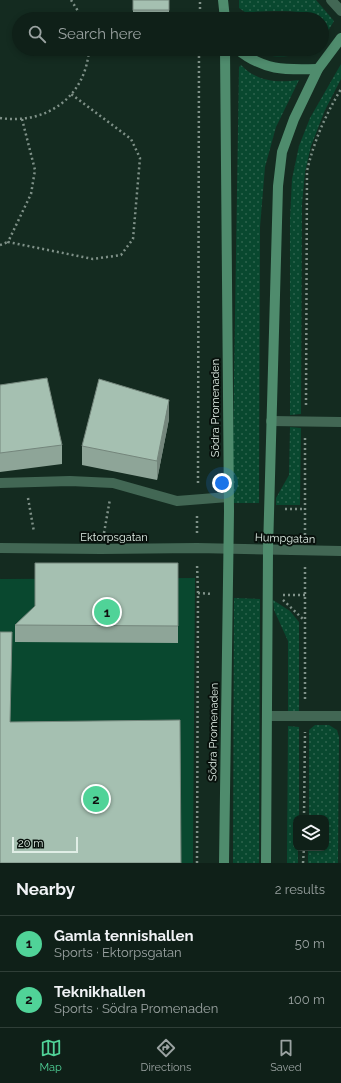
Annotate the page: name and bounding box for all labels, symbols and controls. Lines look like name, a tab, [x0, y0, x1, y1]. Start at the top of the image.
search box	[12, 12, 329, 56]
icon: search	[26, 23, 48, 45]
text: Search here	[58, 25, 141, 43]
street label: Södra Promenaden	[209, 359, 222, 457]
your location	[212, 473, 232, 493]
street label: Ektorpsgatan	[80, 531, 148, 544]
street label: Humpgatan	[255, 531, 315, 546]
pin: 1	[94, 597, 120, 627]
street label: Södra Promenaden	[206, 683, 221, 781]
pin: 2	[83, 784, 109, 814]
map controls	[293, 815, 329, 851]
button: layers	[293, 815, 329, 851]
scale bar	[12, 835, 78, 854]
text: 20 m	[18, 837, 43, 850]
text: Nearby	[16, 879, 75, 899]
text: 2 results	[275, 882, 325, 897]
text: Gamla tennishallen	[54, 927, 194, 945]
text: 1	[26, 936, 32, 951]
text: 50 m	[295, 936, 325, 951]
text: Sports · Ektorpsgatan	[54, 945, 182, 960]
text: Teknikhallen	[54, 983, 146, 1001]
text: 2	[25, 992, 33, 1007]
text: 100 m	[288, 992, 325, 1007]
text: Sports · Södra Promenaden	[54, 1001, 218, 1016]
tab: Map	[39, 1037, 62, 1074]
tab: Directions	[141, 1037, 191, 1074]
tab: Saved	[270, 1037, 302, 1074]

